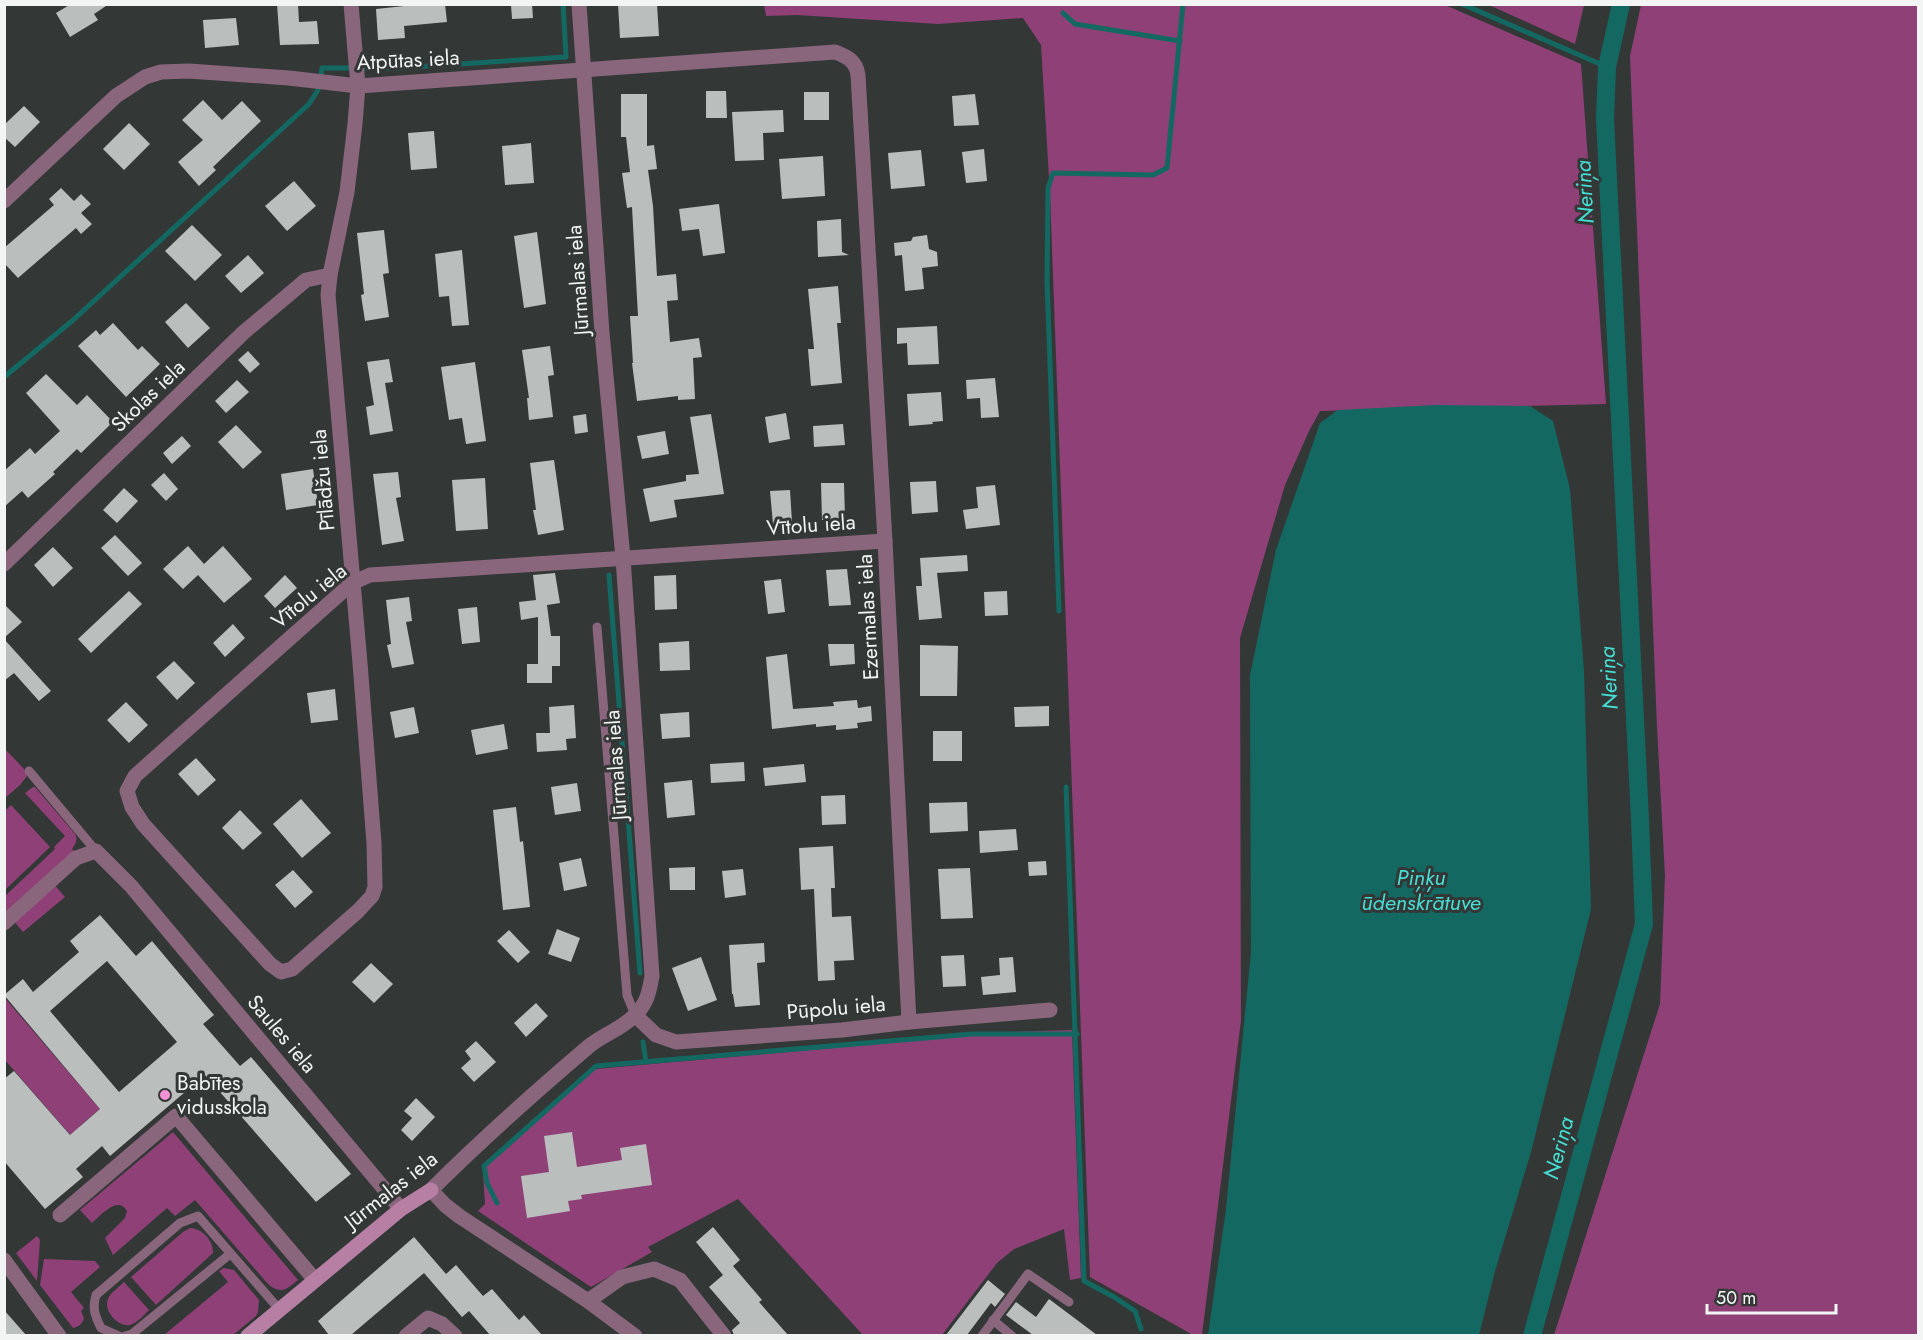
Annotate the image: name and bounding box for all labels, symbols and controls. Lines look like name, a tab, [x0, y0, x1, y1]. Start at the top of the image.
street label: Atpūtas iela	[356, 42, 460, 78]
water label: Neriņa	[1566, 159, 1602, 225]
street label: Jūrmalas iela	[559, 224, 597, 339]
street label: Skolas iela	[104, 353, 192, 439]
street label: Pīlādžu iela	[304, 428, 342, 532]
street label: Vītolu iela	[765, 507, 857, 543]
street label: Ezermalas iela	[850, 553, 886, 681]
street label: Vītolu iela	[265, 556, 353, 636]
water label: Neriņa	[1590, 645, 1626, 711]
street label: Jūrmalas iela	[597, 709, 635, 824]
water label: Piņķu ūdenskrātuve	[1361, 861, 1481, 918]
street label: Saules iela	[240, 988, 324, 1080]
street label: Pūpolu iela	[785, 989, 887, 1027]
place label: Babītes vidusskola	[177, 1068, 267, 1122]
marker: Babītes vidusskola	[158, 1088, 172, 1102]
water label: Neriņa	[1534, 1113, 1582, 1183]
street label: Jūrmalas iela	[336, 1144, 444, 1238]
scale bar	[1707, 1277, 1836, 1315]
text: 50 m	[1716, 1285, 1756, 1311]

